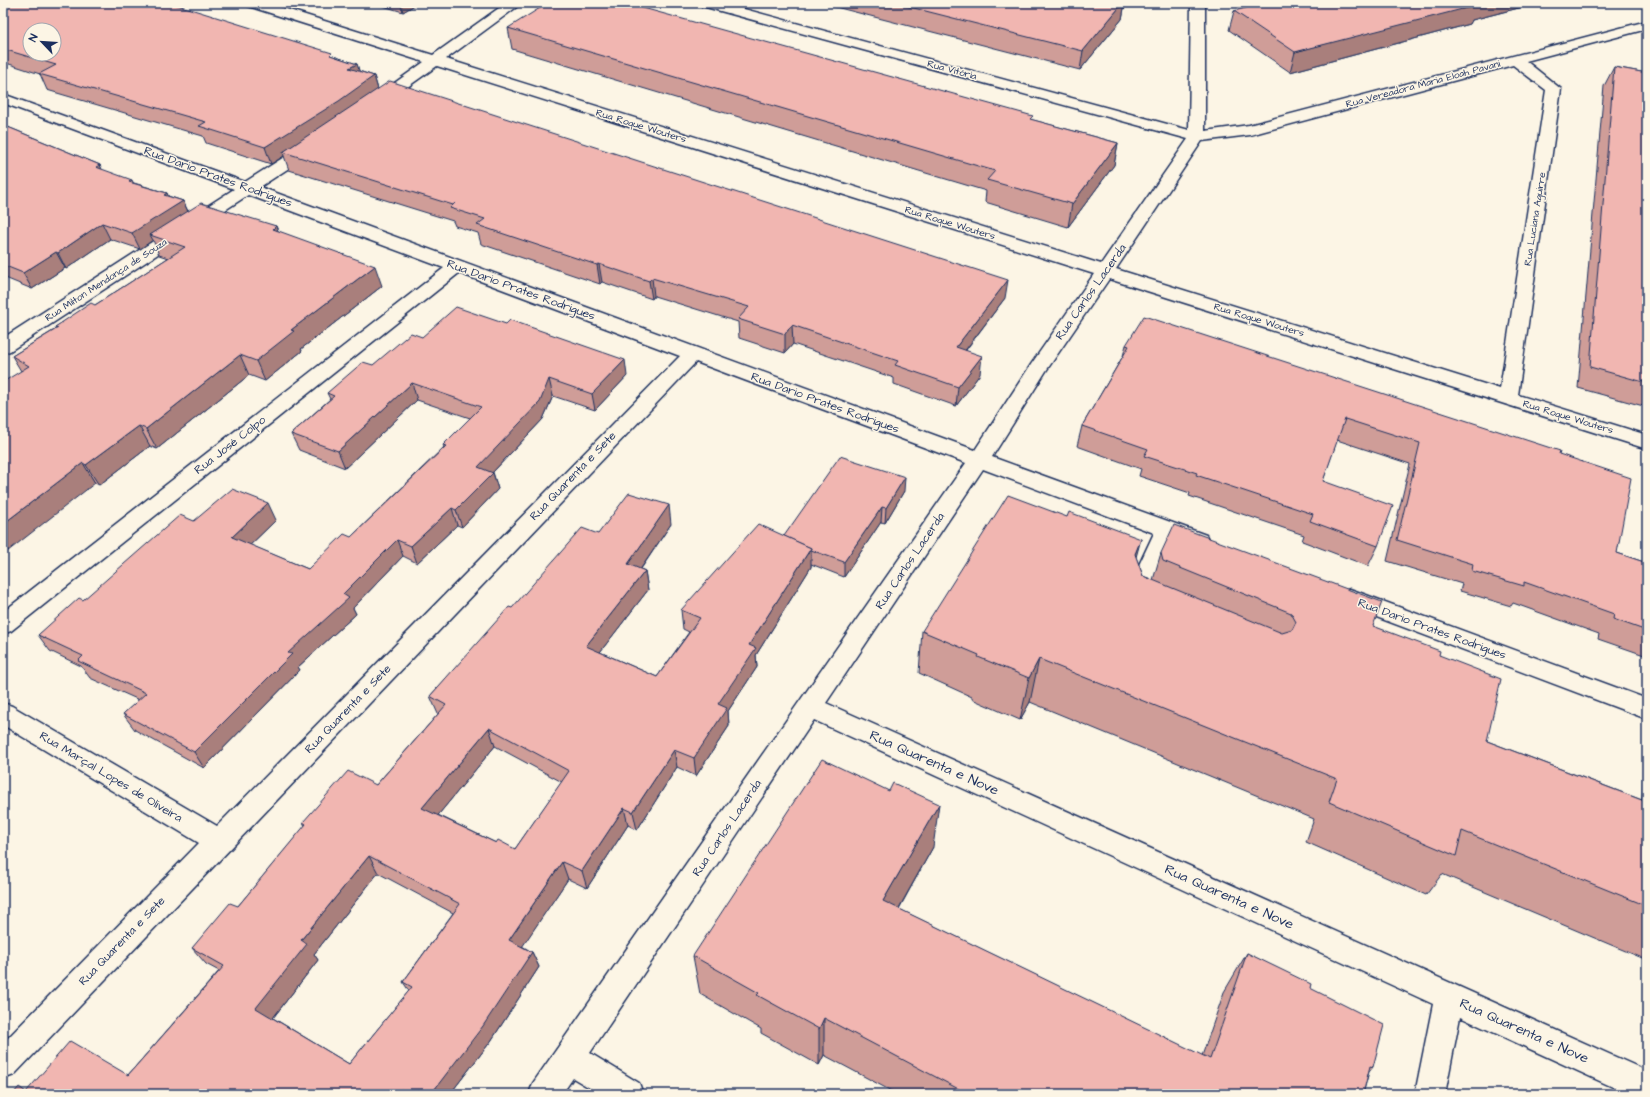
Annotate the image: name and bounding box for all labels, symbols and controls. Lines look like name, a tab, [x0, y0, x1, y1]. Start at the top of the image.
north arrow	[22, 22, 62, 62]
text: N	[25, 32, 42, 44]
street label: Rua Vitória	[926, 57, 978, 83]
street label: Rua Vereadora Maria Eloah Pavani	[1344, 57, 1502, 111]
street label: Rua Roque Wouters	[594, 106, 688, 146]
street label: Rua Dario Prates Rodrigues	[141, 142, 295, 213]
street label: Rua Luciana Aguirre	[1521, 170, 1550, 267]
street label: Rua Roque Wouters	[903, 203, 997, 243]
street label: Rua Milton Mendonça de Souza	[42, 235, 170, 325]
street label: Rua Carlos Lacerda	[1051, 241, 1131, 343]
street label: Rua Dario Prates Rodrigues	[444, 255, 598, 326]
street label: Rua Roque Wouters	[1212, 300, 1306, 340]
street label: Rua Dario Prates Rodrigues	[748, 368, 902, 439]
street label: Rua Roque Wouters	[1521, 397, 1615, 437]
street label: Rua José Colpo	[191, 412, 270, 478]
street label: Rua Quarenta e Sete	[526, 427, 620, 524]
street label: Rua Carlos Lacerda	[871, 509, 949, 613]
street label: Rua Dario Prates Rodrigues	[1355, 594, 1509, 665]
street label: Rua Quarenta e Sete	[301, 660, 395, 757]
street label: Rua Quarenta e Nove	[866, 726, 1002, 801]
street label: Rua Marçal Lopes de Oliveira	[36, 727, 186, 827]
street label: Rua Carlos Lacerda	[688, 776, 766, 880]
street label: Rua Quarenta e Nove	[1161, 860, 1297, 935]
street label: Rua Quarenta e Sete	[75, 892, 169, 989]
street label: Rua Quarenta e Nove	[1456, 994, 1592, 1069]

